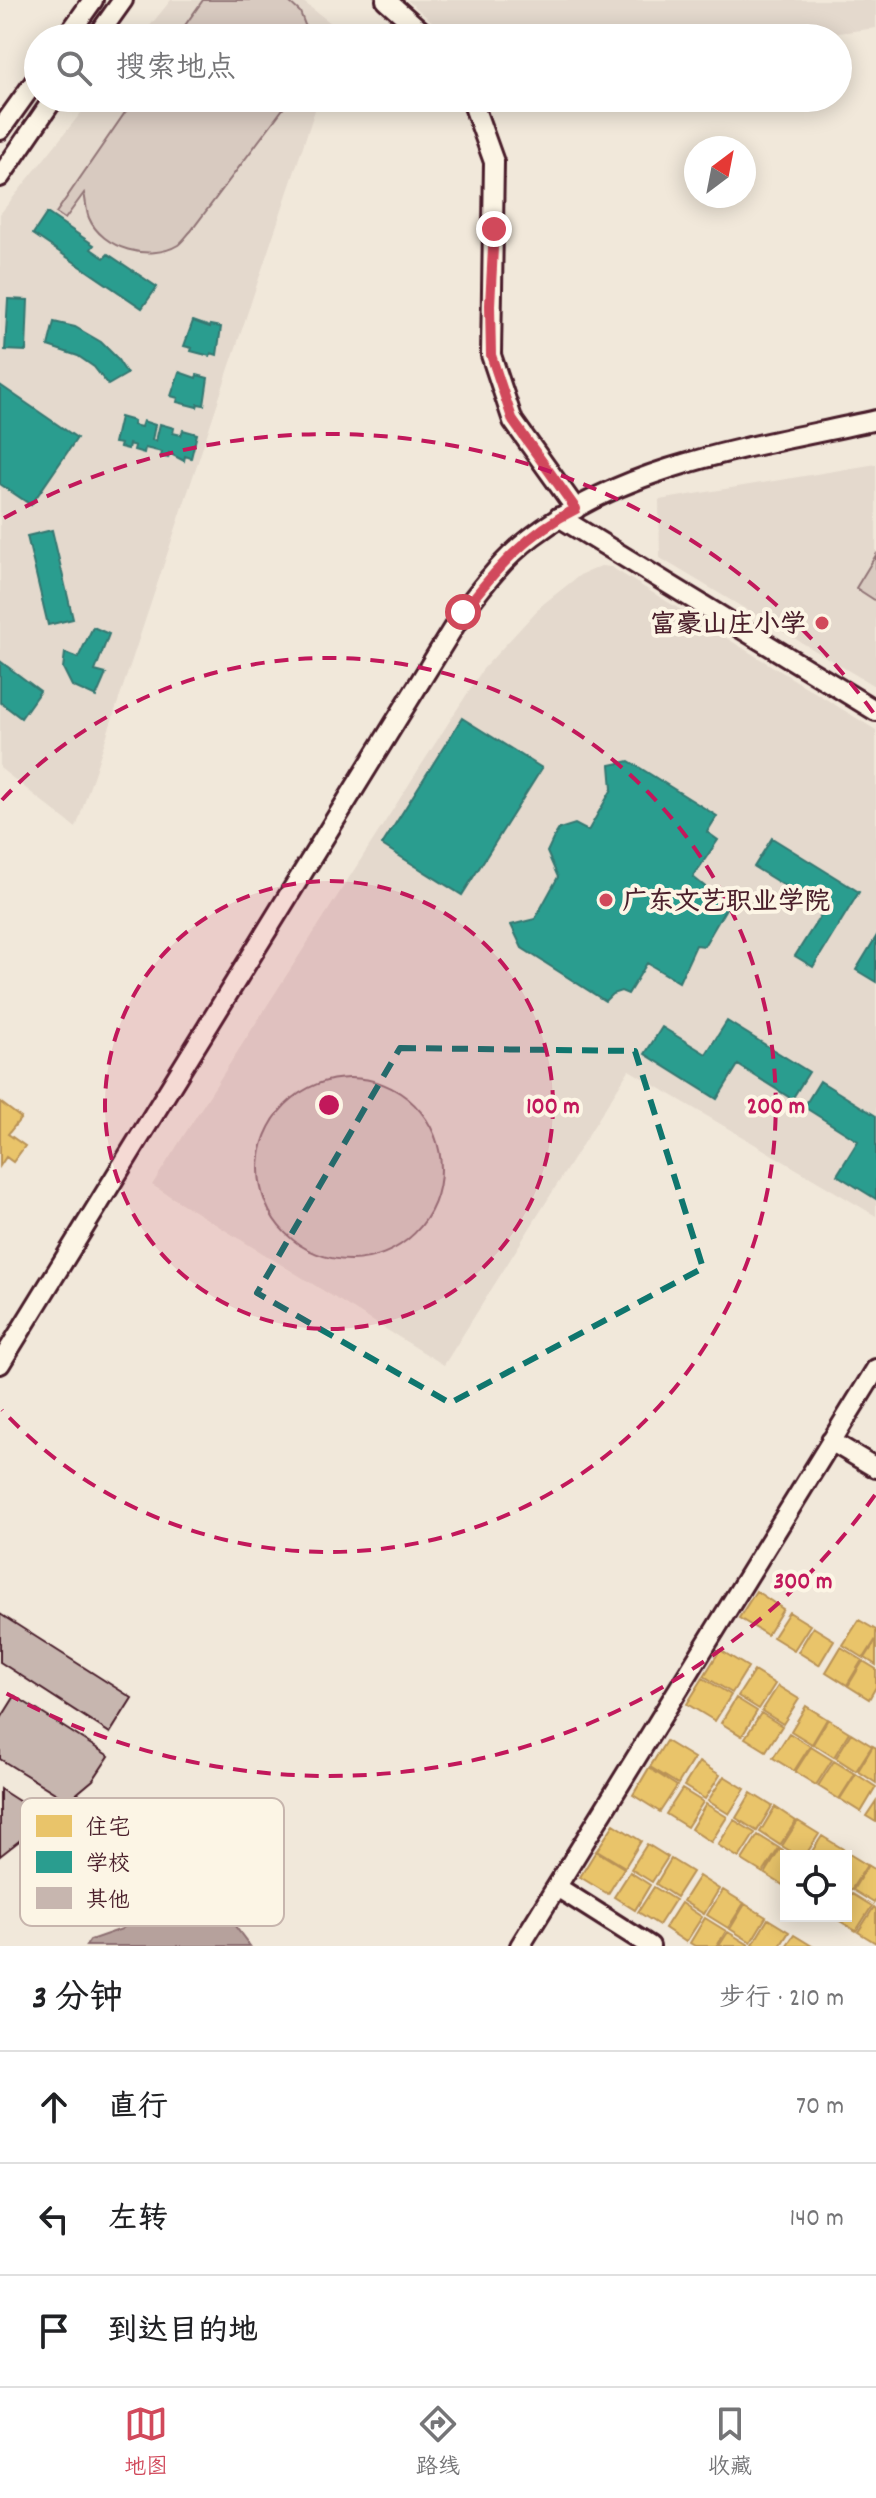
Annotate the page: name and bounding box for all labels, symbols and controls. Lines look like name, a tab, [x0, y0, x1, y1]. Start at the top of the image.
search box	[24, 24, 852, 112]
icon: search	[52, 46, 96, 90]
text: 搜索地点	[116, 49, 236, 92]
north arrow	[684, 136, 756, 208]
route end	[476, 211, 512, 247]
route start	[445, 594, 481, 630]
place label: 富豪山庄小学	[650, 608, 806, 645]
marker: 富豪山庄小学	[813, 614, 831, 632]
place label: 广东文艺职业学院	[622, 885, 830, 922]
marker: 广东文艺职业学院	[597, 891, 615, 909]
centre of rings	[315, 1091, 343, 1119]
text: 100 m	[526, 1091, 580, 1125]
text: 200 m	[747, 1091, 805, 1125]
text: 300 m	[774, 1566, 832, 1600]
legend	[20, 1798, 284, 1926]
text: 住宅	[86, 1814, 130, 1845]
text: 学校	[86, 1850, 130, 1881]
map controls	[780, 1850, 852, 1922]
button: locate	[780, 1850, 852, 1922]
text: 其他	[86, 1886, 130, 1917]
text: 3 分钟	[32, 1976, 123, 2025]
text: 步行 · 210 m	[719, 1981, 844, 2018]
icon: ahead	[32, 2085, 76, 2129]
text: 直行	[108, 2088, 168, 2131]
text: 70 m	[796, 2089, 844, 2126]
icon: left	[32, 2197, 76, 2241]
text: 左转	[108, 2200, 168, 2243]
text: 140 m	[790, 2201, 844, 2238]
icon: arrive	[32, 2309, 76, 2353]
text: 到达目的地	[108, 2312, 258, 2355]
tab: 地图	[124, 2402, 168, 2484]
tab: 路线	[416, 2402, 460, 2484]
tab: 收藏	[708, 2402, 752, 2484]

